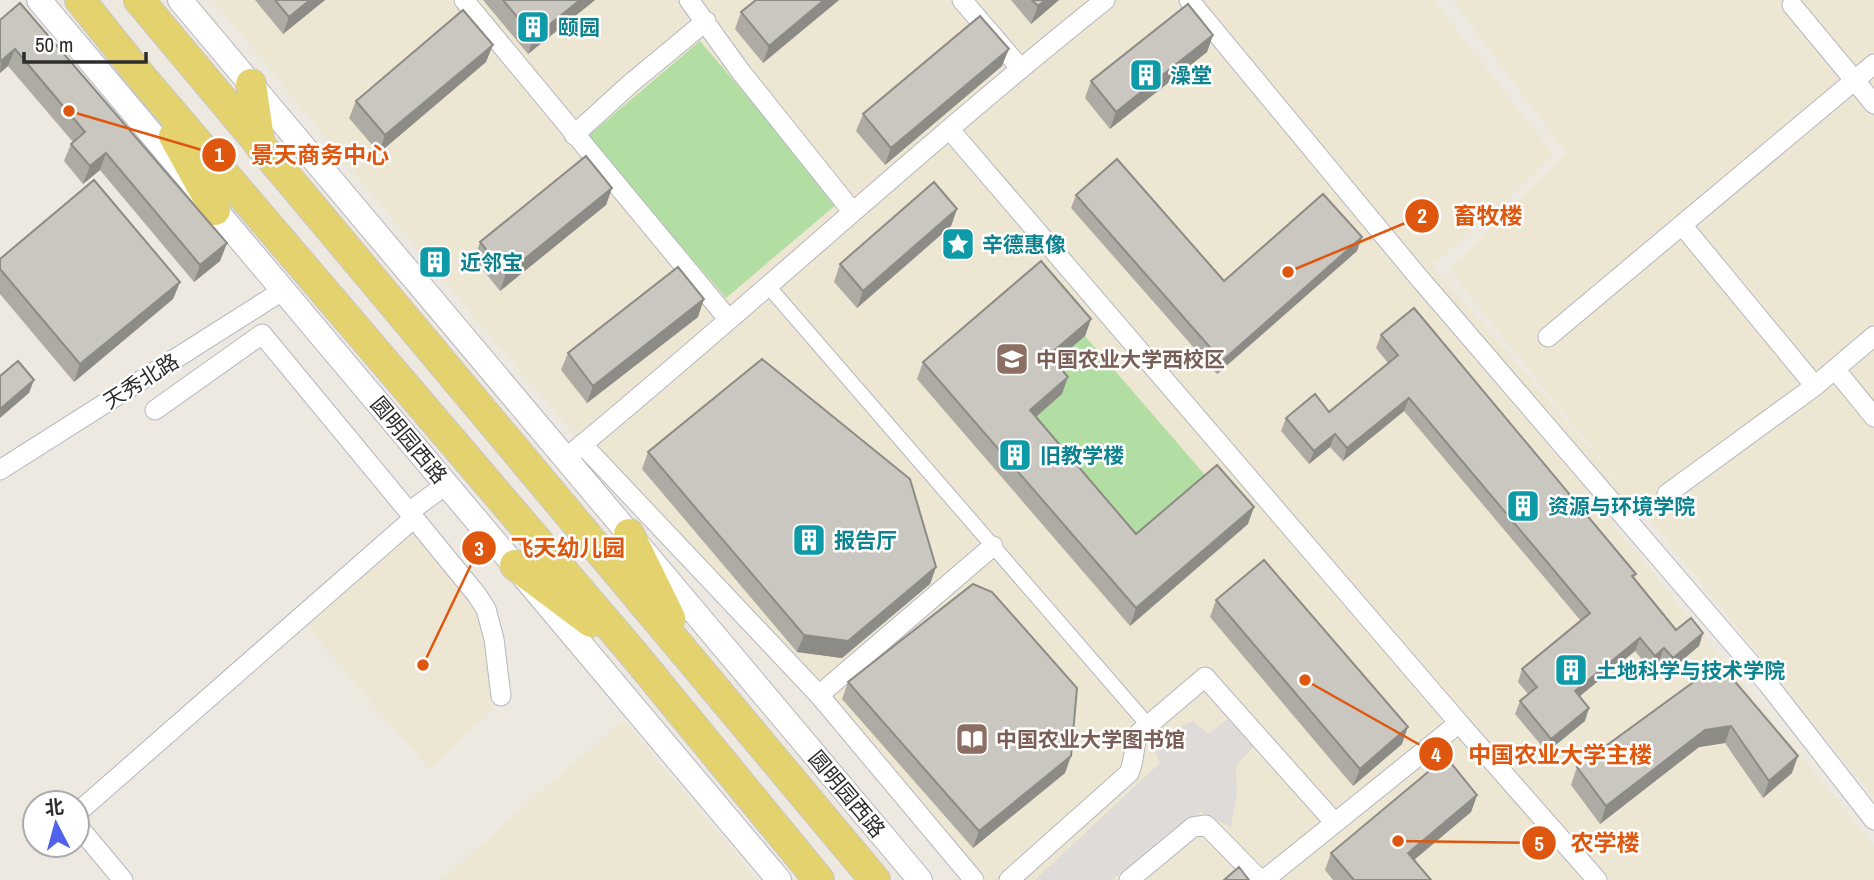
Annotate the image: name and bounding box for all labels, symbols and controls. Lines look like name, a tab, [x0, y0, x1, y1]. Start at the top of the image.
building icon: 颐园	[514, 8, 552, 46]
place label: 颐园	[558, 13, 600, 42]
scale bar	[24, 21, 147, 65]
text: 50 m	[35, 30, 73, 59]
building icon: 澡堂	[1127, 56, 1165, 94]
place label: 澡堂	[1170, 61, 1212, 90]
callout: 景天商务中心	[202, 133, 403, 177]
text: 景天商务中心	[251, 139, 389, 170]
text: 1	[214, 140, 224, 169]
callout: 畜牧楼	[1405, 194, 1537, 238]
text: 畜牧楼	[1454, 200, 1523, 231]
text: 2	[1417, 201, 1427, 230]
place icon: 辛德惠像	[939, 225, 977, 263]
place label: 辛德惠像	[982, 230, 1066, 259]
building icon: 近邻宝	[416, 243, 454, 281]
place label: 近邻宝	[460, 248, 523, 277]
school or university icon: 中国农业大学西校区	[993, 340, 1031, 378]
place label: 中国农业大学西校区	[1036, 345, 1225, 374]
street label: 天秀北路	[98, 346, 184, 416]
street label: 圆明园西路	[364, 390, 454, 490]
building icon: 旧教学楼	[996, 436, 1034, 474]
place label: 旧教学楼	[1040, 441, 1124, 470]
building icon: 资源与环境学院	[1504, 487, 1542, 525]
place label: 资源与环境学院	[1548, 492, 1695, 521]
building icon: 报告厅	[790, 521, 828, 559]
callout: 飞天幼儿园	[461, 526, 639, 570]
place label: 报告厅	[834, 526, 897, 555]
text: 飞天幼儿园	[511, 532, 626, 563]
text: 3	[474, 534, 484, 563]
building icon: 土地科学与技术学院	[1552, 651, 1590, 689]
place label: 土地科学与技术学院	[1596, 656, 1785, 685]
library icon: 中国农业大学图书馆	[953, 720, 991, 758]
place label: 中国农业大学图书馆	[996, 725, 1185, 754]
callout: 中国农业大学主楼	[1419, 732, 1666, 776]
text: 中国农业大学主楼	[1468, 739, 1652, 770]
text: 4	[1431, 740, 1441, 769]
street label: 圆明园西路	[802, 744, 892, 844]
north arrow	[21, 789, 91, 859]
text: 北	[43, 793, 65, 821]
callout: 农学楼	[1521, 821, 1653, 865]
text: 农学楼	[1571, 827, 1640, 858]
text: 5	[1534, 829, 1544, 858]

